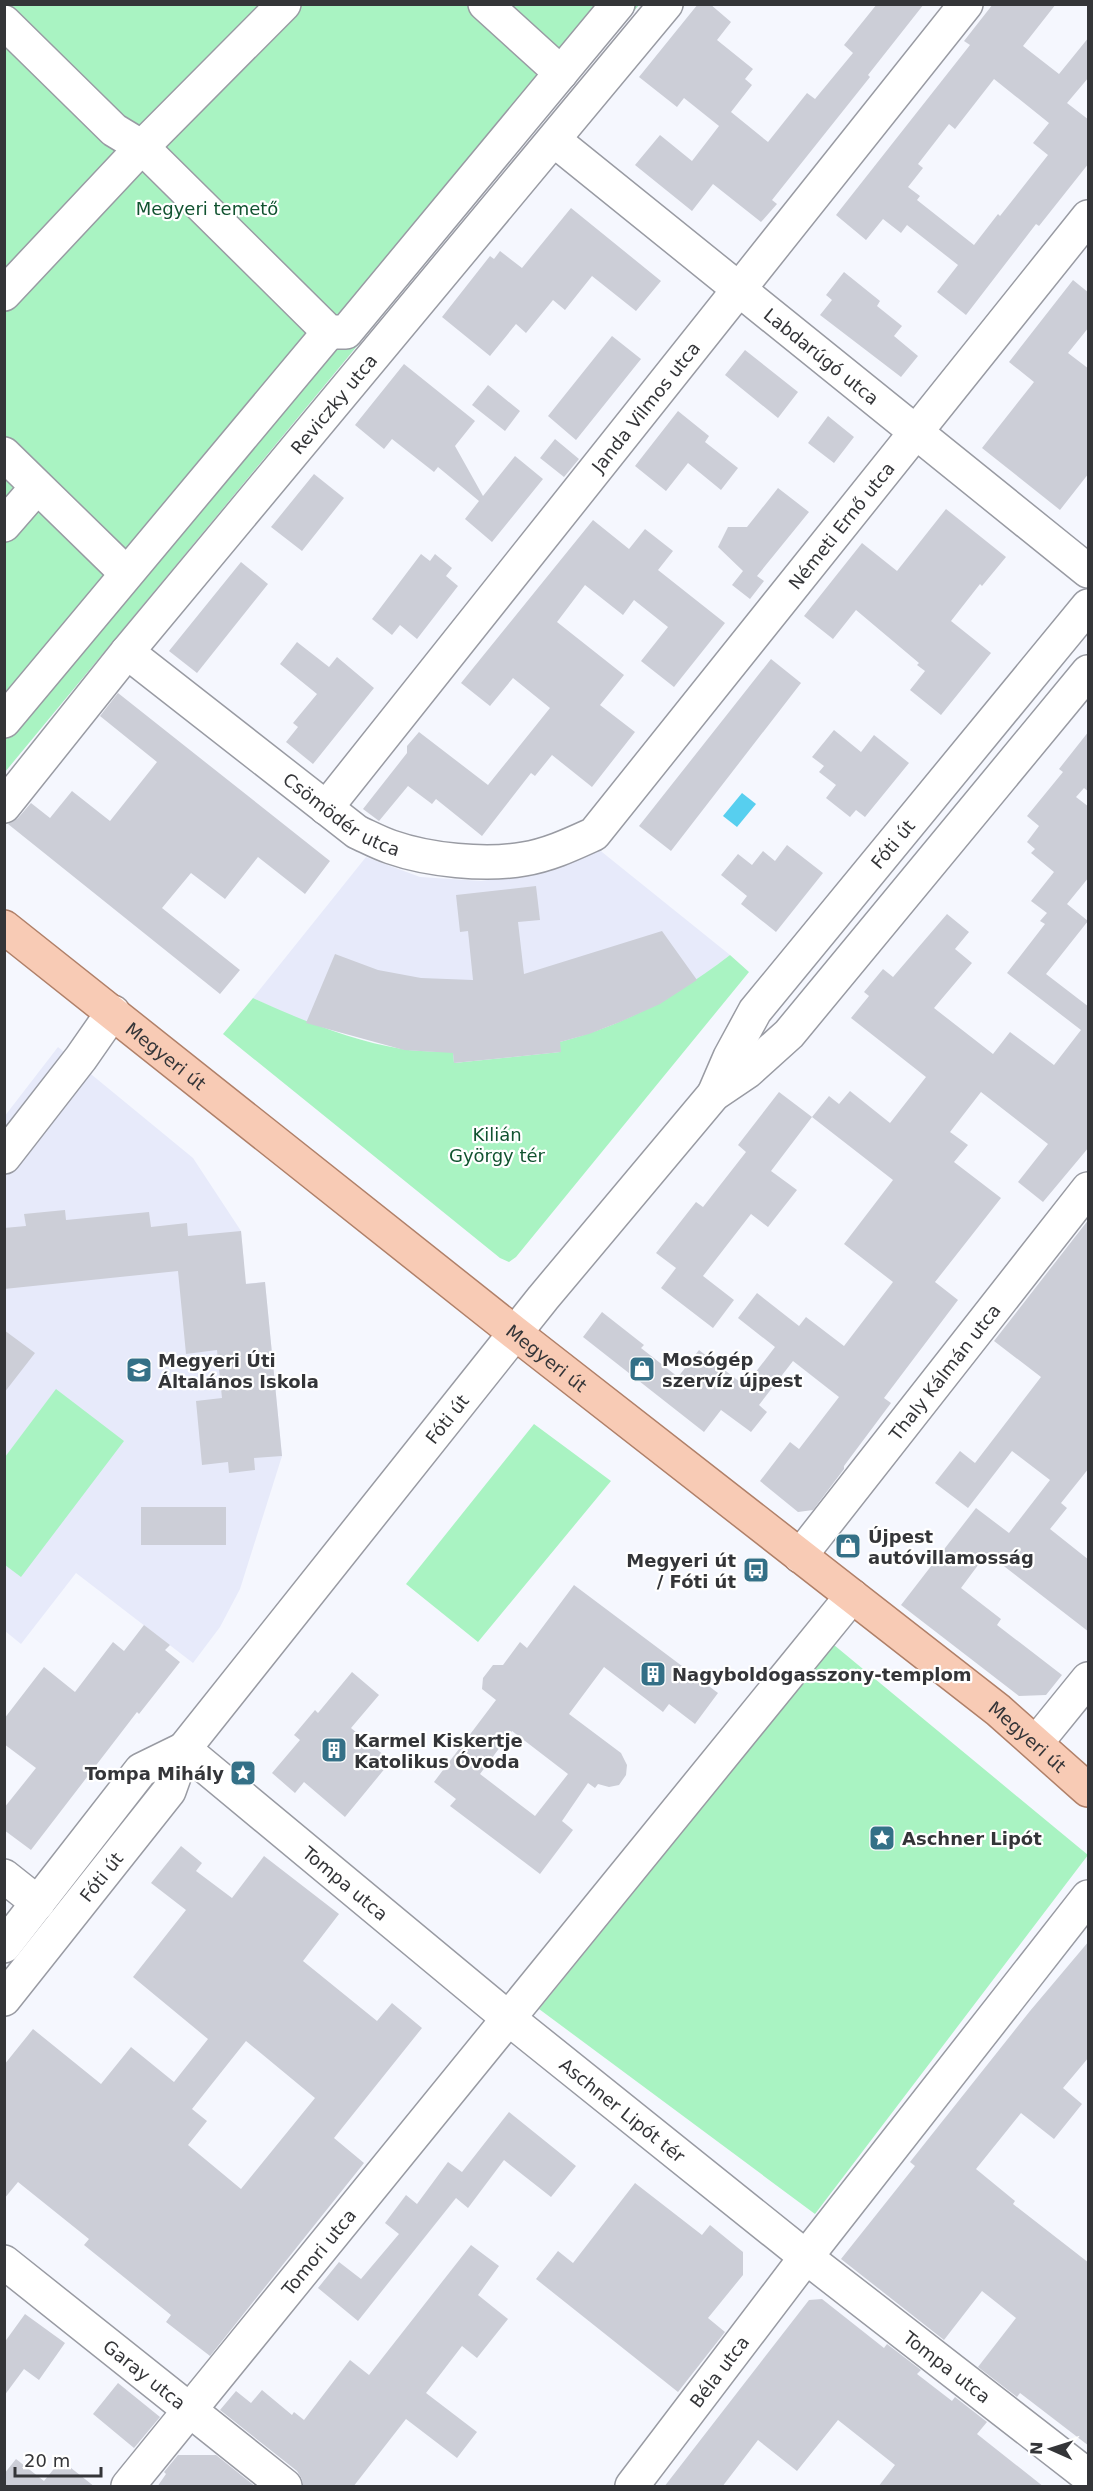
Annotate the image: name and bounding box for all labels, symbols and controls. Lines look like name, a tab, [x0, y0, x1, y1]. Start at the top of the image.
park label: Megyeri temető	[136, 198, 278, 219]
street label: Labdarúgó utca	[760, 303, 883, 409]
street label: Janda Vilmos utca	[587, 337, 704, 477]
street label: Reviczky utca	[286, 350, 381, 458]
street label: Németi Ernő utca	[784, 457, 898, 593]
street label: Csömödér utca	[279, 768, 403, 860]
street label: Fóti út	[866, 815, 919, 873]
street label: Megyeri út	[122, 1018, 210, 1094]
park label: Kilián György tér	[449, 1124, 546, 1166]
street label: Thaly Kálmán utca	[884, 1300, 1004, 1445]
street label: Megyeri út	[502, 1320, 591, 1396]
place label: Mosógép szervíz újpest	[662, 1349, 803, 1391]
place label: Megyeri Úti Általános Iskola	[158, 1350, 319, 1392]
shop icon: Mosógép szervíz újpest	[627, 1354, 657, 1384]
school or university icon: Megyeri Úti Általános Iskola	[124, 1355, 154, 1385]
street label: Fóti út	[421, 1390, 473, 1448]
place label: Újpest autóvillamosság	[868, 1526, 1034, 1568]
shop icon: Újpest autóvillamosság	[833, 1531, 863, 1561]
place label: Megyeri út / Fóti út	[626, 1550, 736, 1592]
bus stop icon: Megyeri út / Fóti út	[741, 1555, 771, 1585]
building icon: Nagyboldogasszony-templom	[638, 1659, 668, 1689]
place label: Nagyboldogasszony-templom	[672, 1664, 972, 1685]
street label: Megyeri út	[985, 1696, 1071, 1776]
place label: Karmel Kiskertje Katolikus Óvoda	[354, 1730, 523, 1772]
building icon: Karmel Kiskertje Katolikus Óvoda	[319, 1735, 349, 1765]
place icon: Tompa Mihály	[228, 1758, 258, 1788]
place label: Tompa Mihály	[85, 1763, 224, 1784]
place icon: Aschner Lipót	[867, 1823, 897, 1853]
place label: Aschner Lipót	[902, 1828, 1042, 1849]
street label: Tompa utca	[298, 1841, 392, 1924]
street label: Fóti út	[75, 1848, 127, 1906]
street label: Aschner Lipót tér	[556, 2053, 690, 2167]
street label: Tomori utca	[277, 2204, 360, 2300]
street label: Tompa utca	[899, 2326, 995, 2407]
street label: Béla utca	[685, 2331, 753, 2411]
street label: Garay utca	[99, 2335, 190, 2413]
north arrow	[1021, 2419, 1081, 2479]
scale bar	[15, 2440, 100, 2478]
text: N	[1027, 2441, 1046, 2455]
text: 20 m	[24, 2450, 70, 2471]

